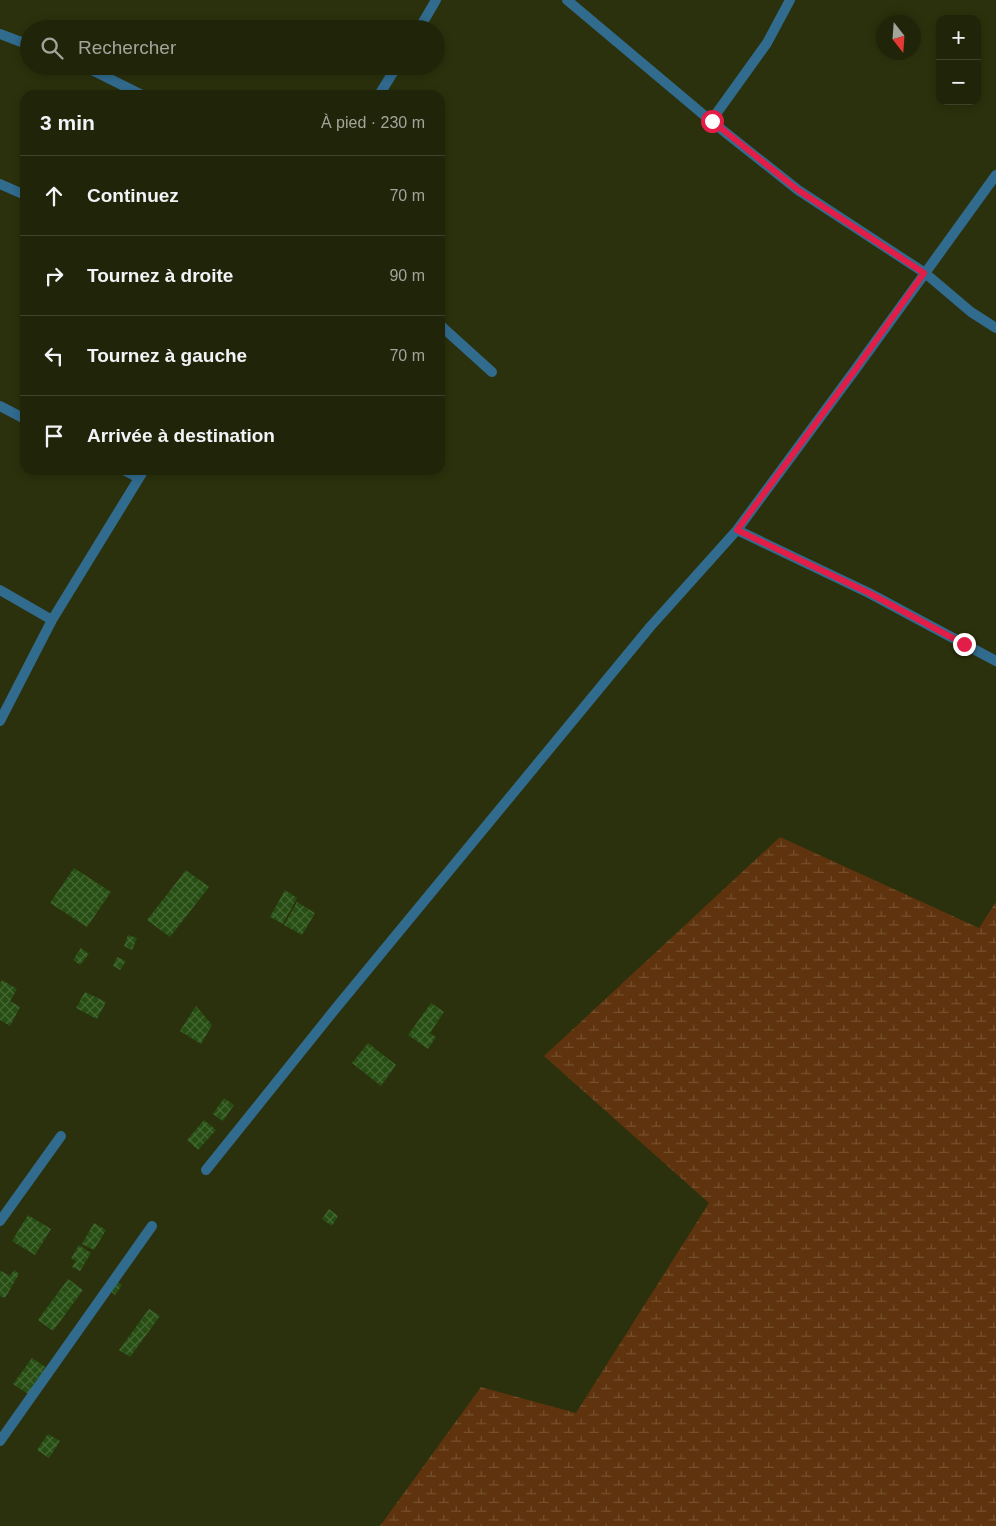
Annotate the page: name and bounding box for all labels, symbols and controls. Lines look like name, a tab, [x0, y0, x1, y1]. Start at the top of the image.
north arrow	[876, 15, 921, 60]
map controls	[936, 15, 981, 105]
button: +	[936, 15, 981, 60]
search box	[20, 20, 445, 75]
icon: search	[38, 34, 66, 62]
text: Rechercher	[78, 37, 176, 58]
button: −	[936, 60, 981, 105]
route start	[701, 110, 724, 133]
text: 3 min	[40, 111, 95, 134]
text: À pied · 230 m	[321, 114, 425, 131]
icon: ahead	[40, 182, 68, 210]
text: Continuez	[87, 185, 179, 206]
text: 70 m	[389, 187, 425, 204]
icon: right	[40, 262, 68, 290]
text: Tournez à droite	[87, 265, 233, 286]
text: 90 m	[389, 267, 425, 284]
icon: left	[40, 342, 68, 370]
text: Tournez à gauche	[87, 345, 247, 366]
text: 70 m	[389, 347, 425, 364]
icon: arrive	[40, 422, 68, 450]
text: Arrivée à destination	[87, 425, 275, 446]
route end	[953, 633, 976, 656]

